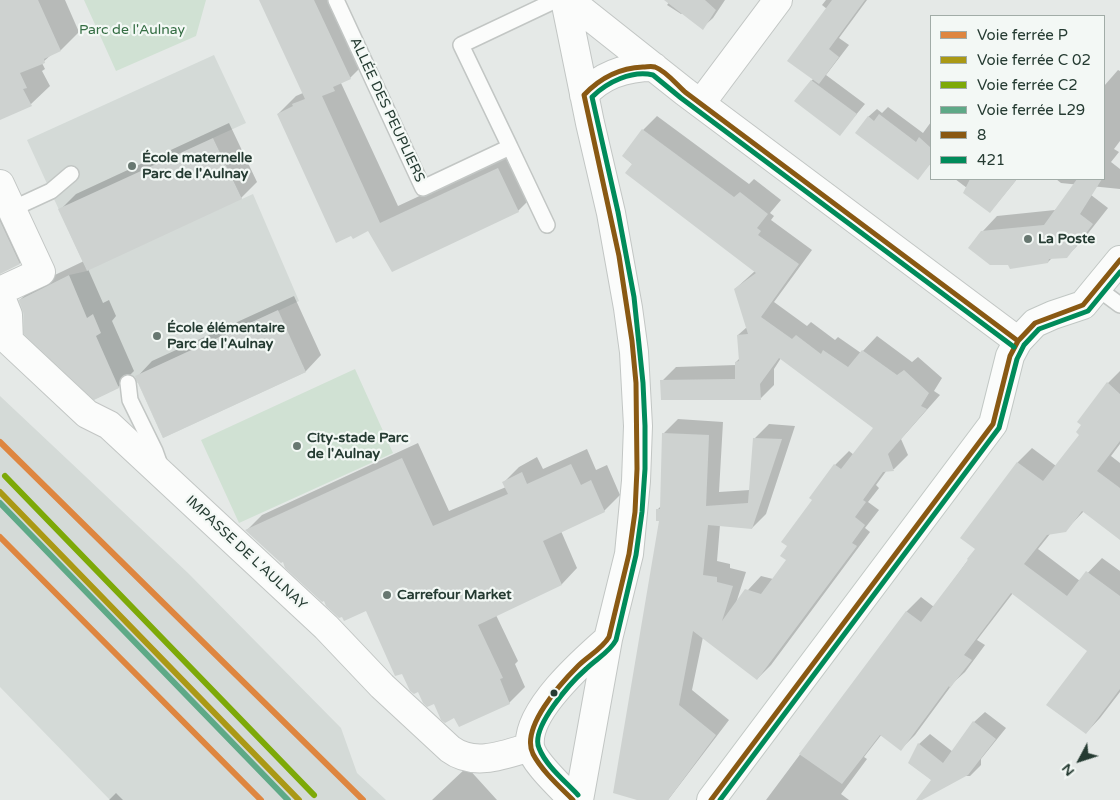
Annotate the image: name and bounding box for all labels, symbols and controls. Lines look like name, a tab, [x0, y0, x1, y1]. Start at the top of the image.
legend	[930, 15, 1105, 180]
park label: Parc de l'Aulnay	[79, 22, 185, 38]
text: Voie ferrée P	[977, 26, 1068, 44]
street label: ALLÉE DES PEUPLIERS	[346, 35, 428, 185]
text: Voie ferrée C 02	[977, 51, 1091, 69]
text: Voie ferrée C2	[977, 76, 1078, 94]
text: Voie ferrée L29	[977, 101, 1085, 119]
text: 8	[977, 126, 986, 144]
place label: École maternelle Parc de l'Aulnay	[142, 150, 252, 182]
text: 421	[977, 151, 1005, 169]
marker: École maternelle Parc de l'Aulnay	[126, 160, 138, 172]
place label: La Poste	[1038, 231, 1095, 247]
marker: La Poste	[1022, 233, 1034, 245]
place label: École élémentaire Parc de l'Aulnay	[167, 320, 285, 352]
marker: École élémentaire Parc de l'Aulnay	[151, 330, 163, 342]
place label: City-stade Parc de l'Aulnay	[307, 430, 408, 462]
marker: City-stade Parc de l'Aulnay	[291, 440, 303, 452]
street label: IMPASSE DE L'AULNAY	[182, 492, 310, 614]
place label: Carrefour Market	[397, 587, 512, 603]
marker: Carrefour Market	[381, 589, 393, 601]
unlabelled marker	[549, 688, 559, 698]
north arrow	[1055, 735, 1105, 785]
text: N	[1058, 760, 1078, 780]

